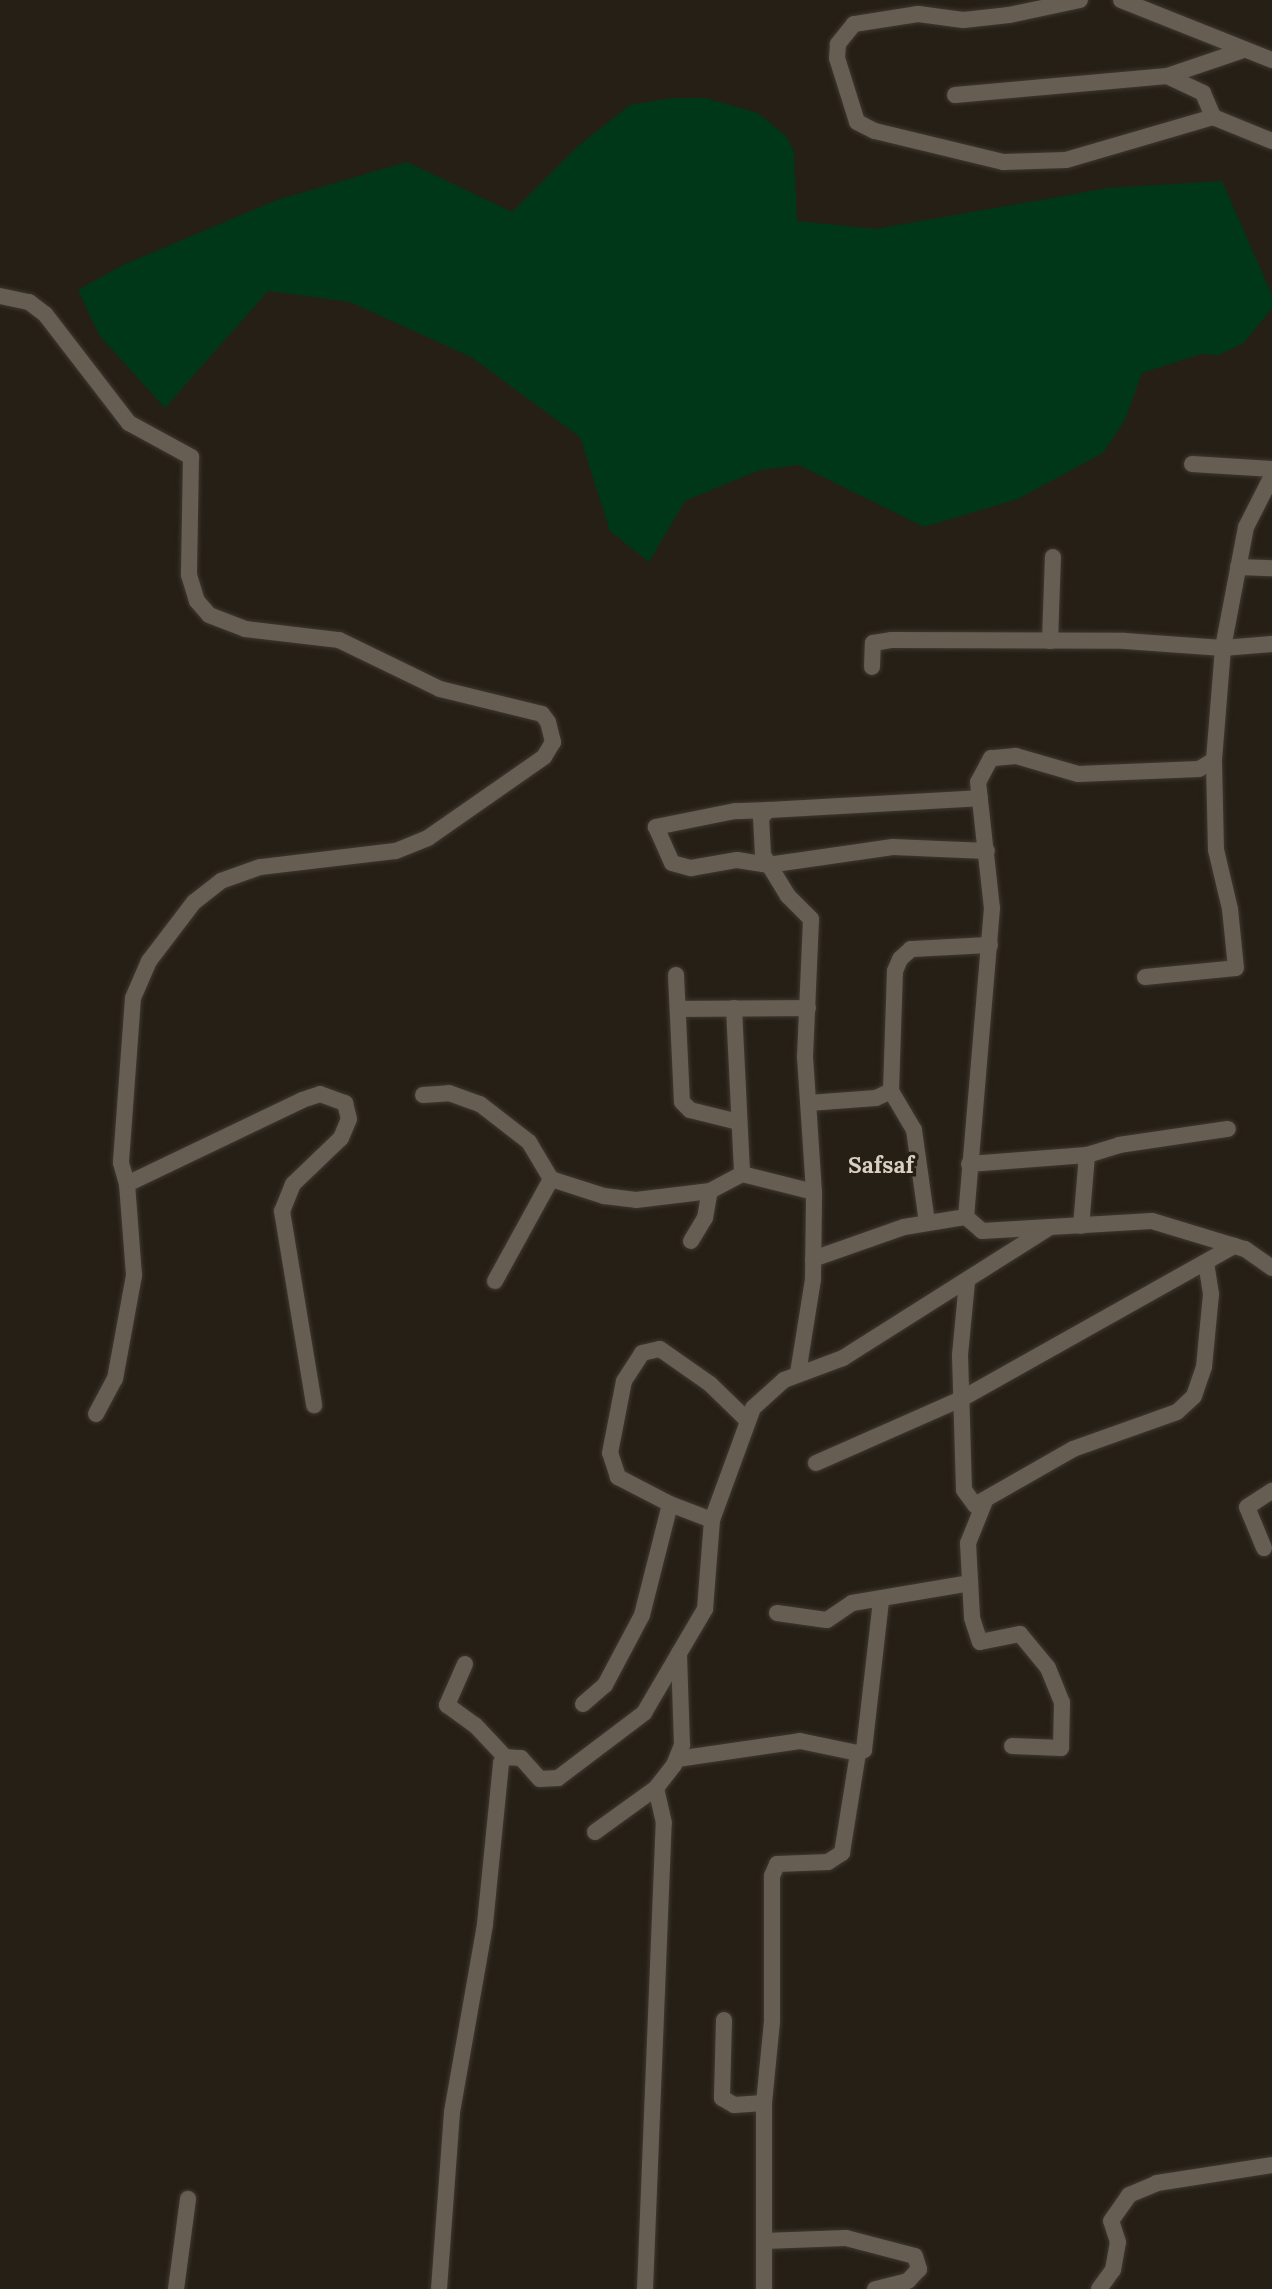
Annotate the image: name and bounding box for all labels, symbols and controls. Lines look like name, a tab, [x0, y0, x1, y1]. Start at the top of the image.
district label: Safsaf	[848, 1151, 914, 1179]

